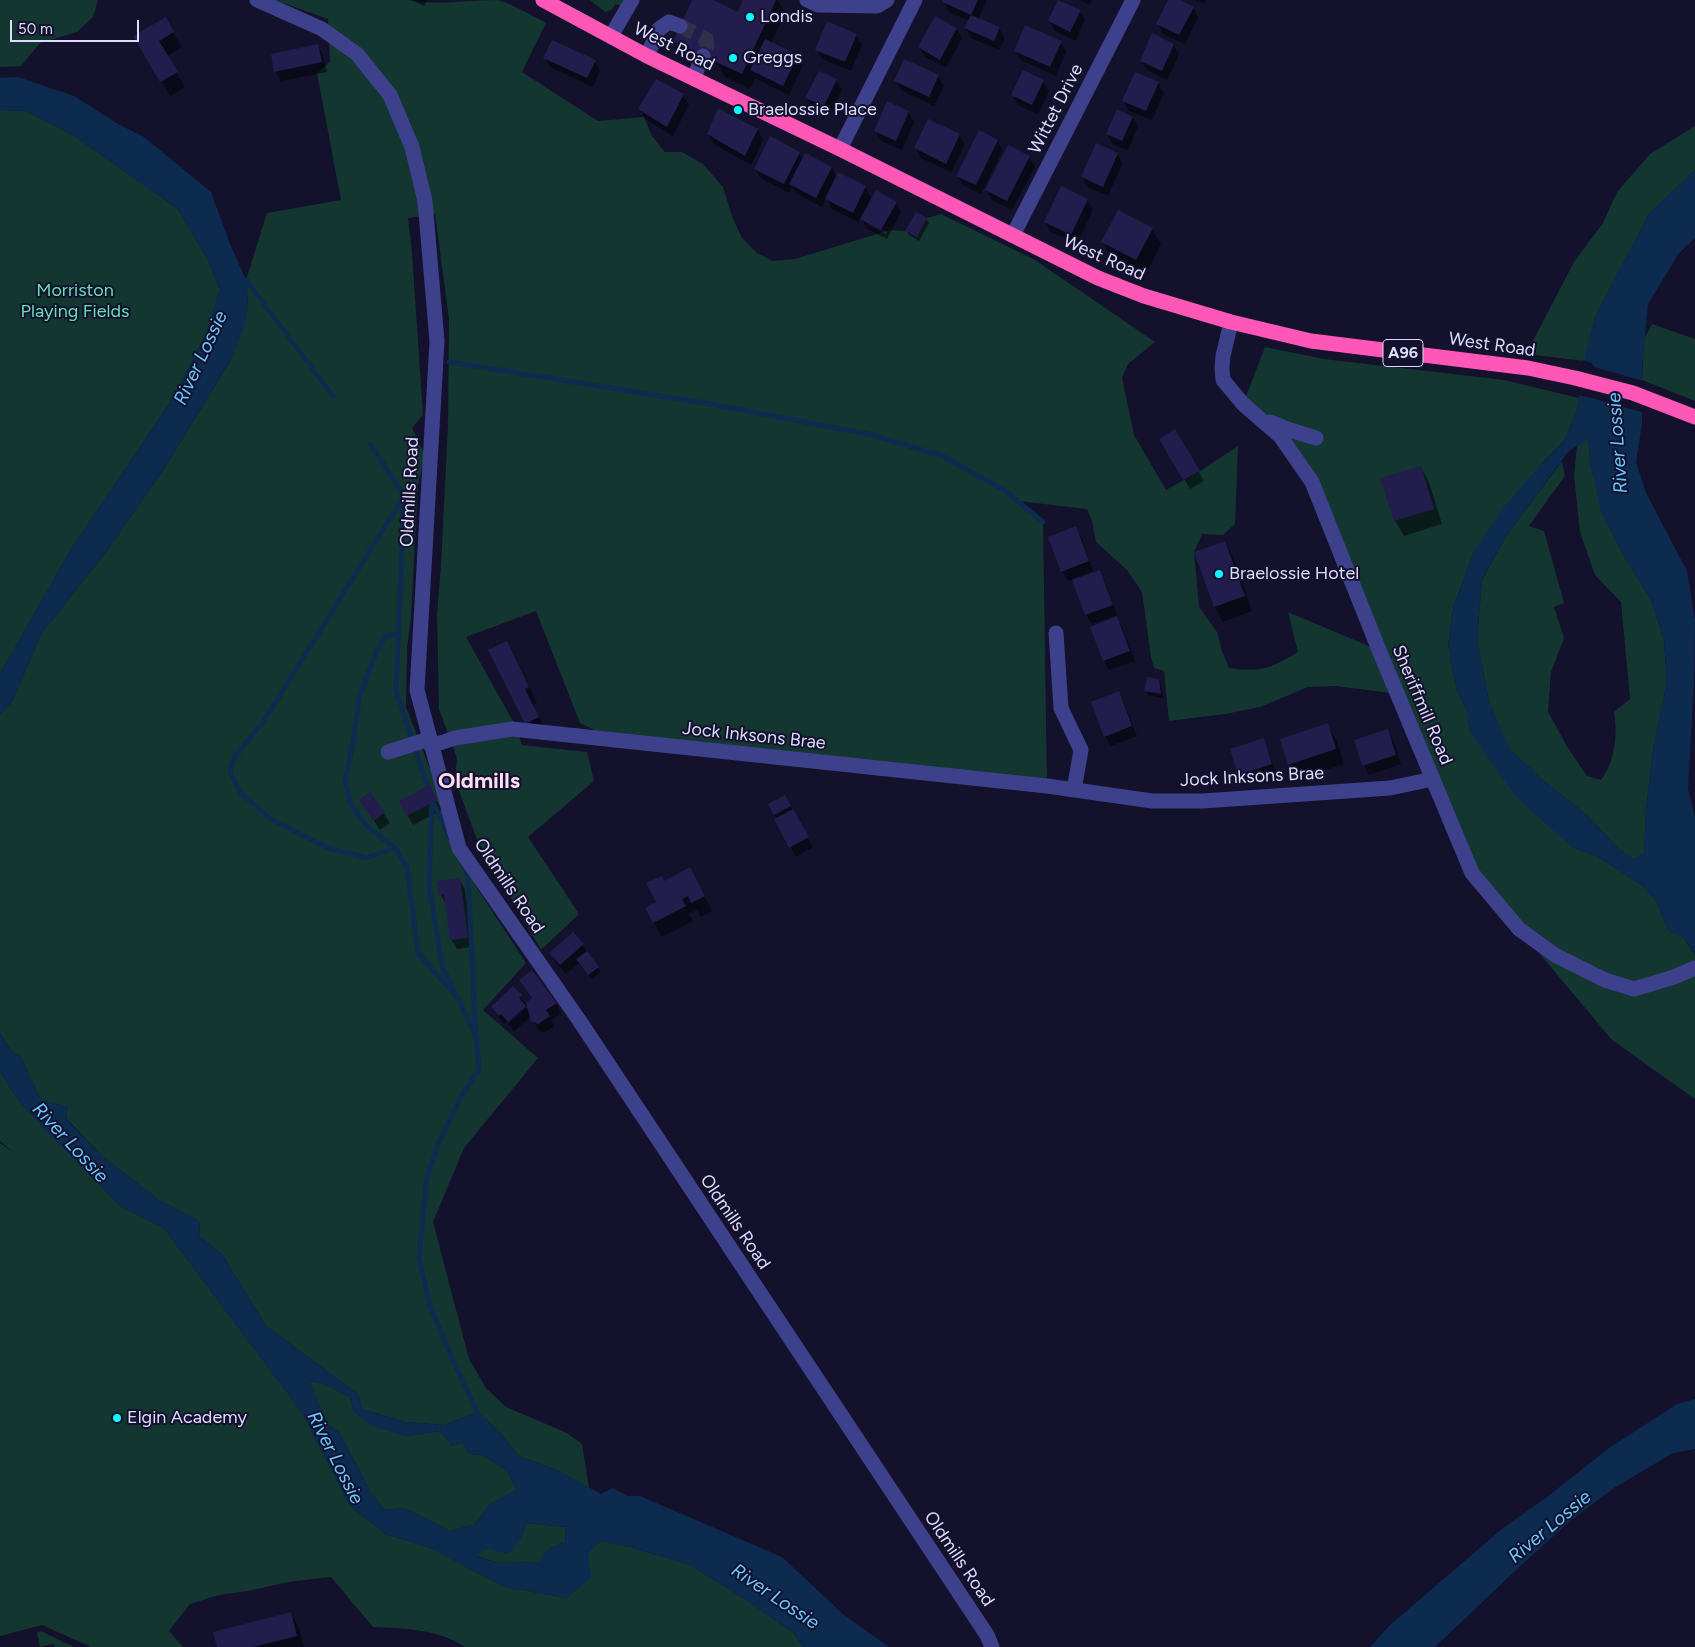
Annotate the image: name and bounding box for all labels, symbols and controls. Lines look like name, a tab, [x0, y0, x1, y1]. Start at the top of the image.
place label: Londis	[760, 6, 813, 28]
scale bar	[12, 10, 141, 42]
marker: Londis	[744, 11, 756, 23]
street label: West Road	[630, 18, 718, 76]
text: 50 m	[18, 20, 53, 38]
place label: Greggs	[743, 47, 802, 69]
marker: Greggs	[727, 52, 739, 64]
street label: Wittet Drive	[1024, 61, 1088, 157]
place label: Braelossie Place	[748, 99, 877, 121]
marker: Braelossie Place	[732, 104, 744, 116]
street label: West Road	[1060, 230, 1148, 286]
park label: Morriston Playing Fields	[21, 280, 129, 322]
water label: River Lossie	[169, 307, 233, 409]
street label: West Road	[1447, 328, 1537, 362]
road number: A96	[1383, 339, 1423, 366]
water label: River Lossie	[1603, 392, 1633, 494]
street label: Oldmills Road	[396, 436, 424, 548]
place label: Braelossie Hotel	[1229, 563, 1359, 585]
marker: Braelossie Hotel	[1213, 568, 1225, 580]
street label: Sheriffmill Road	[1387, 642, 1457, 768]
street label: Jock Inksons Brae	[681, 718, 827, 754]
street label: Jock Inksons Brae	[1179, 762, 1325, 792]
district label: Oldmills	[438, 769, 520, 795]
street label: Oldmills Road	[469, 834, 549, 938]
water label: River Lossie	[27, 1098, 113, 1188]
street label: Oldmills Road	[695, 1170, 775, 1274]
place label: Elgin Academy	[127, 1407, 247, 1429]
water label: River Lossie	[302, 1408, 368, 1508]
marker: Elgin Academy	[111, 1412, 123, 1424]
water label: River Lossie	[1504, 1486, 1596, 1568]
street label: Oldmills Road	[919, 1507, 999, 1611]
water label: River Lossie	[727, 1559, 823, 1635]

